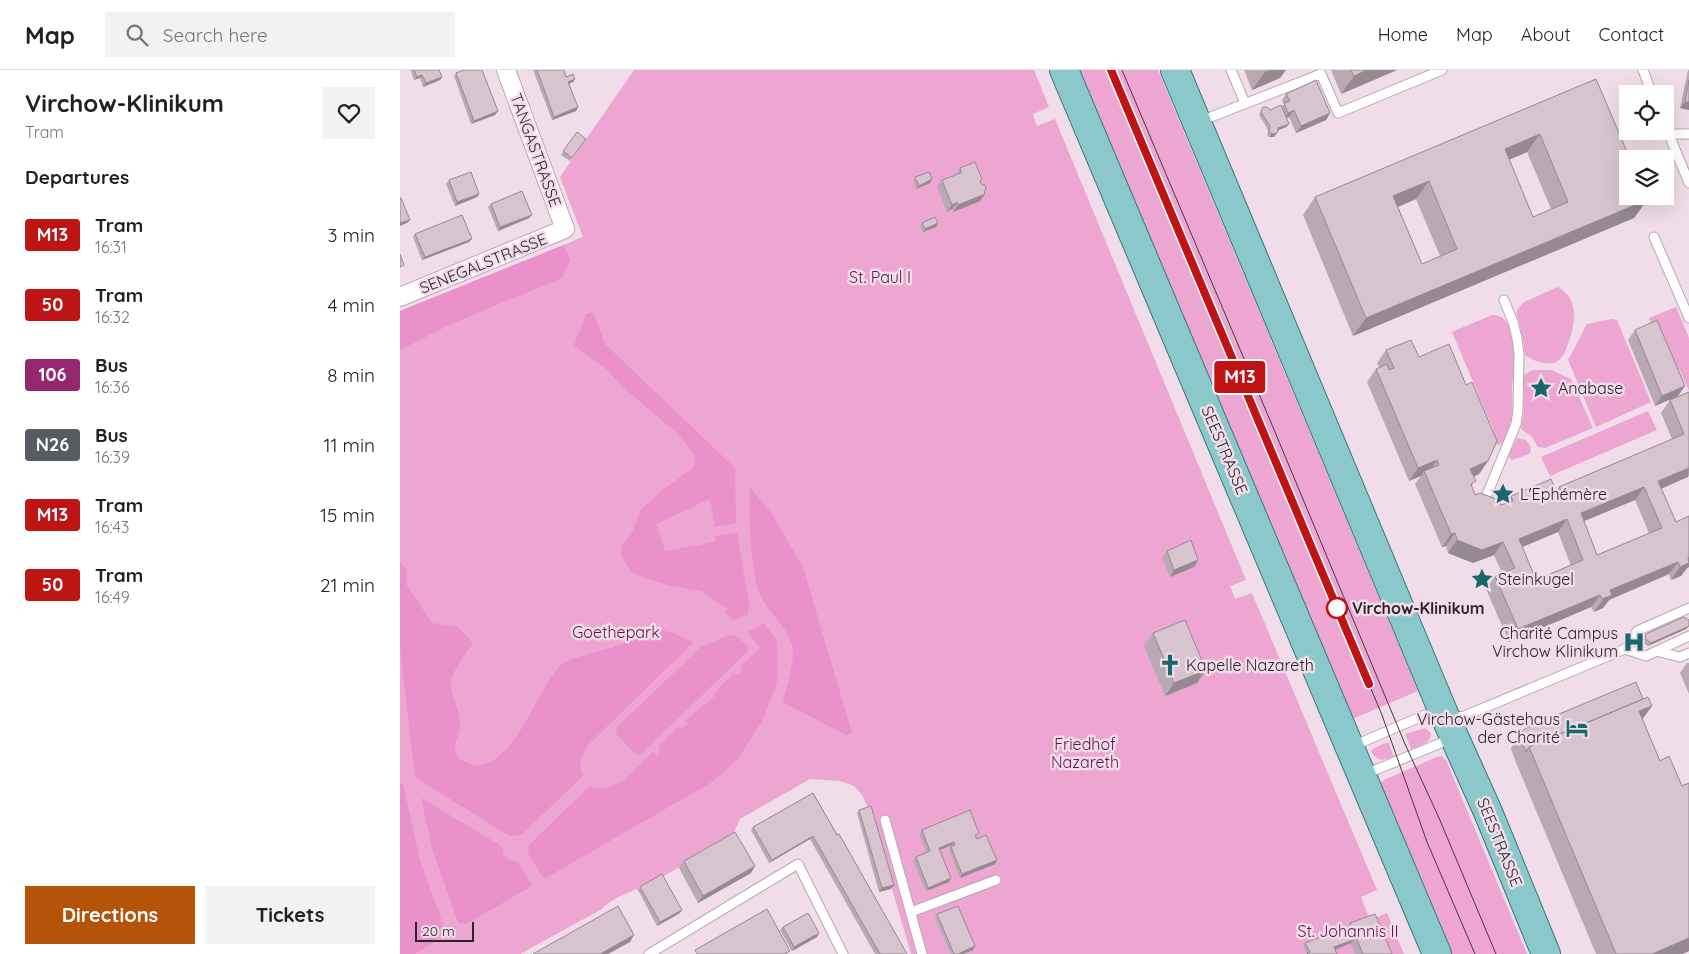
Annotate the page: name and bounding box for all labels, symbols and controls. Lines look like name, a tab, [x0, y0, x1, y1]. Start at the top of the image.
search box	[105, 12, 455, 57]
text: Map	[25, 20, 75, 50]
icon: search	[123, 21, 151, 49]
text: Search here	[163, 23, 268, 47]
text: Home	[1378, 23, 1428, 46]
text: Map	[1456, 23, 1493, 46]
text: About	[1521, 23, 1571, 46]
text: Contact	[1599, 23, 1664, 46]
map controls	[1619, 85, 1674, 205]
button: locate	[1619, 85, 1674, 140]
button: heart	[323, 87, 375, 139]
text: Virchow-Klinikum	[25, 88, 224, 118]
street label: TANGASTRASSE	[506, 91, 566, 209]
text: Tram	[25, 122, 64, 142]
button: layers	[1619, 150, 1674, 205]
text: Departures	[25, 165, 129, 189]
text: Tram	[95, 213, 143, 237]
text: M13	[37, 223, 68, 246]
text: 3 min	[327, 223, 375, 247]
street label: SENEGALSTRASSE	[416, 228, 550, 298]
text: 16:31	[95, 237, 127, 257]
park label: St. Paul I	[849, 267, 911, 287]
text: Tram	[95, 283, 143, 307]
text: 50	[42, 293, 63, 316]
text: 4 min	[327, 293, 375, 317]
text: 16:32	[95, 307, 130, 327]
text: Bus	[95, 353, 128, 377]
line badge: M13	[1211, 361, 1269, 393]
text: 106	[38, 363, 67, 386]
text: 8 min	[327, 363, 375, 387]
text: M13	[1224, 365, 1256, 388]
place icon: Anabase	[1528, 375, 1554, 401]
text: 16:36	[95, 377, 130, 397]
place label: Anabase	[1558, 378, 1623, 398]
street label: SEESTRASSE	[1197, 403, 1253, 497]
text: Bus	[95, 423, 128, 447]
text: N26	[36, 433, 69, 456]
text: 11 min	[323, 433, 375, 457]
text: 16:39	[95, 447, 130, 467]
place icon: L'Ephémère	[1490, 481, 1516, 507]
place label: L'Ephémère	[1520, 484, 1607, 504]
text: Tram	[95, 493, 143, 517]
text: M13	[37, 503, 68, 526]
text: 15 min	[320, 503, 375, 527]
text: 16:43	[95, 517, 129, 537]
text: Tram	[95, 563, 143, 587]
place icon: Steinkugel	[1469, 566, 1495, 592]
place label: Steinkugel	[1498, 569, 1574, 589]
text: 50	[42, 573, 63, 596]
text: 21 min	[320, 573, 375, 597]
text: 16:49	[95, 587, 130, 607]
marker: Virchow-Klinikum	[1326, 597, 1348, 619]
place label: Virchow-Klinikum	[1352, 598, 1485, 618]
park label: Goethepark	[572, 622, 660, 642]
place label: Charité Campus Virchow Klinikum	[1492, 623, 1618, 661]
hospital icon: Charité Campus Virchow Klinikum	[1621, 629, 1647, 655]
church icon: Kapelle Nazareth	[1157, 652, 1183, 678]
place label: Kapelle Nazareth	[1186, 655, 1314, 675]
place label: Virchow-Gästehaus der Charité	[1417, 709, 1560, 747]
hotel icon: Virchow-Gästehaus der Charité	[1564, 715, 1590, 741]
park label: Friedhof Nazareth	[1051, 734, 1119, 772]
street label: SEESTRASSE	[1473, 795, 1527, 889]
button: Directions	[25, 886, 195, 944]
button: Tickets	[205, 886, 375, 944]
scale bar	[415, 919, 474, 942]
park label: St. Johannis II	[1297, 921, 1399, 941]
text: 20 m	[422, 922, 455, 940]

